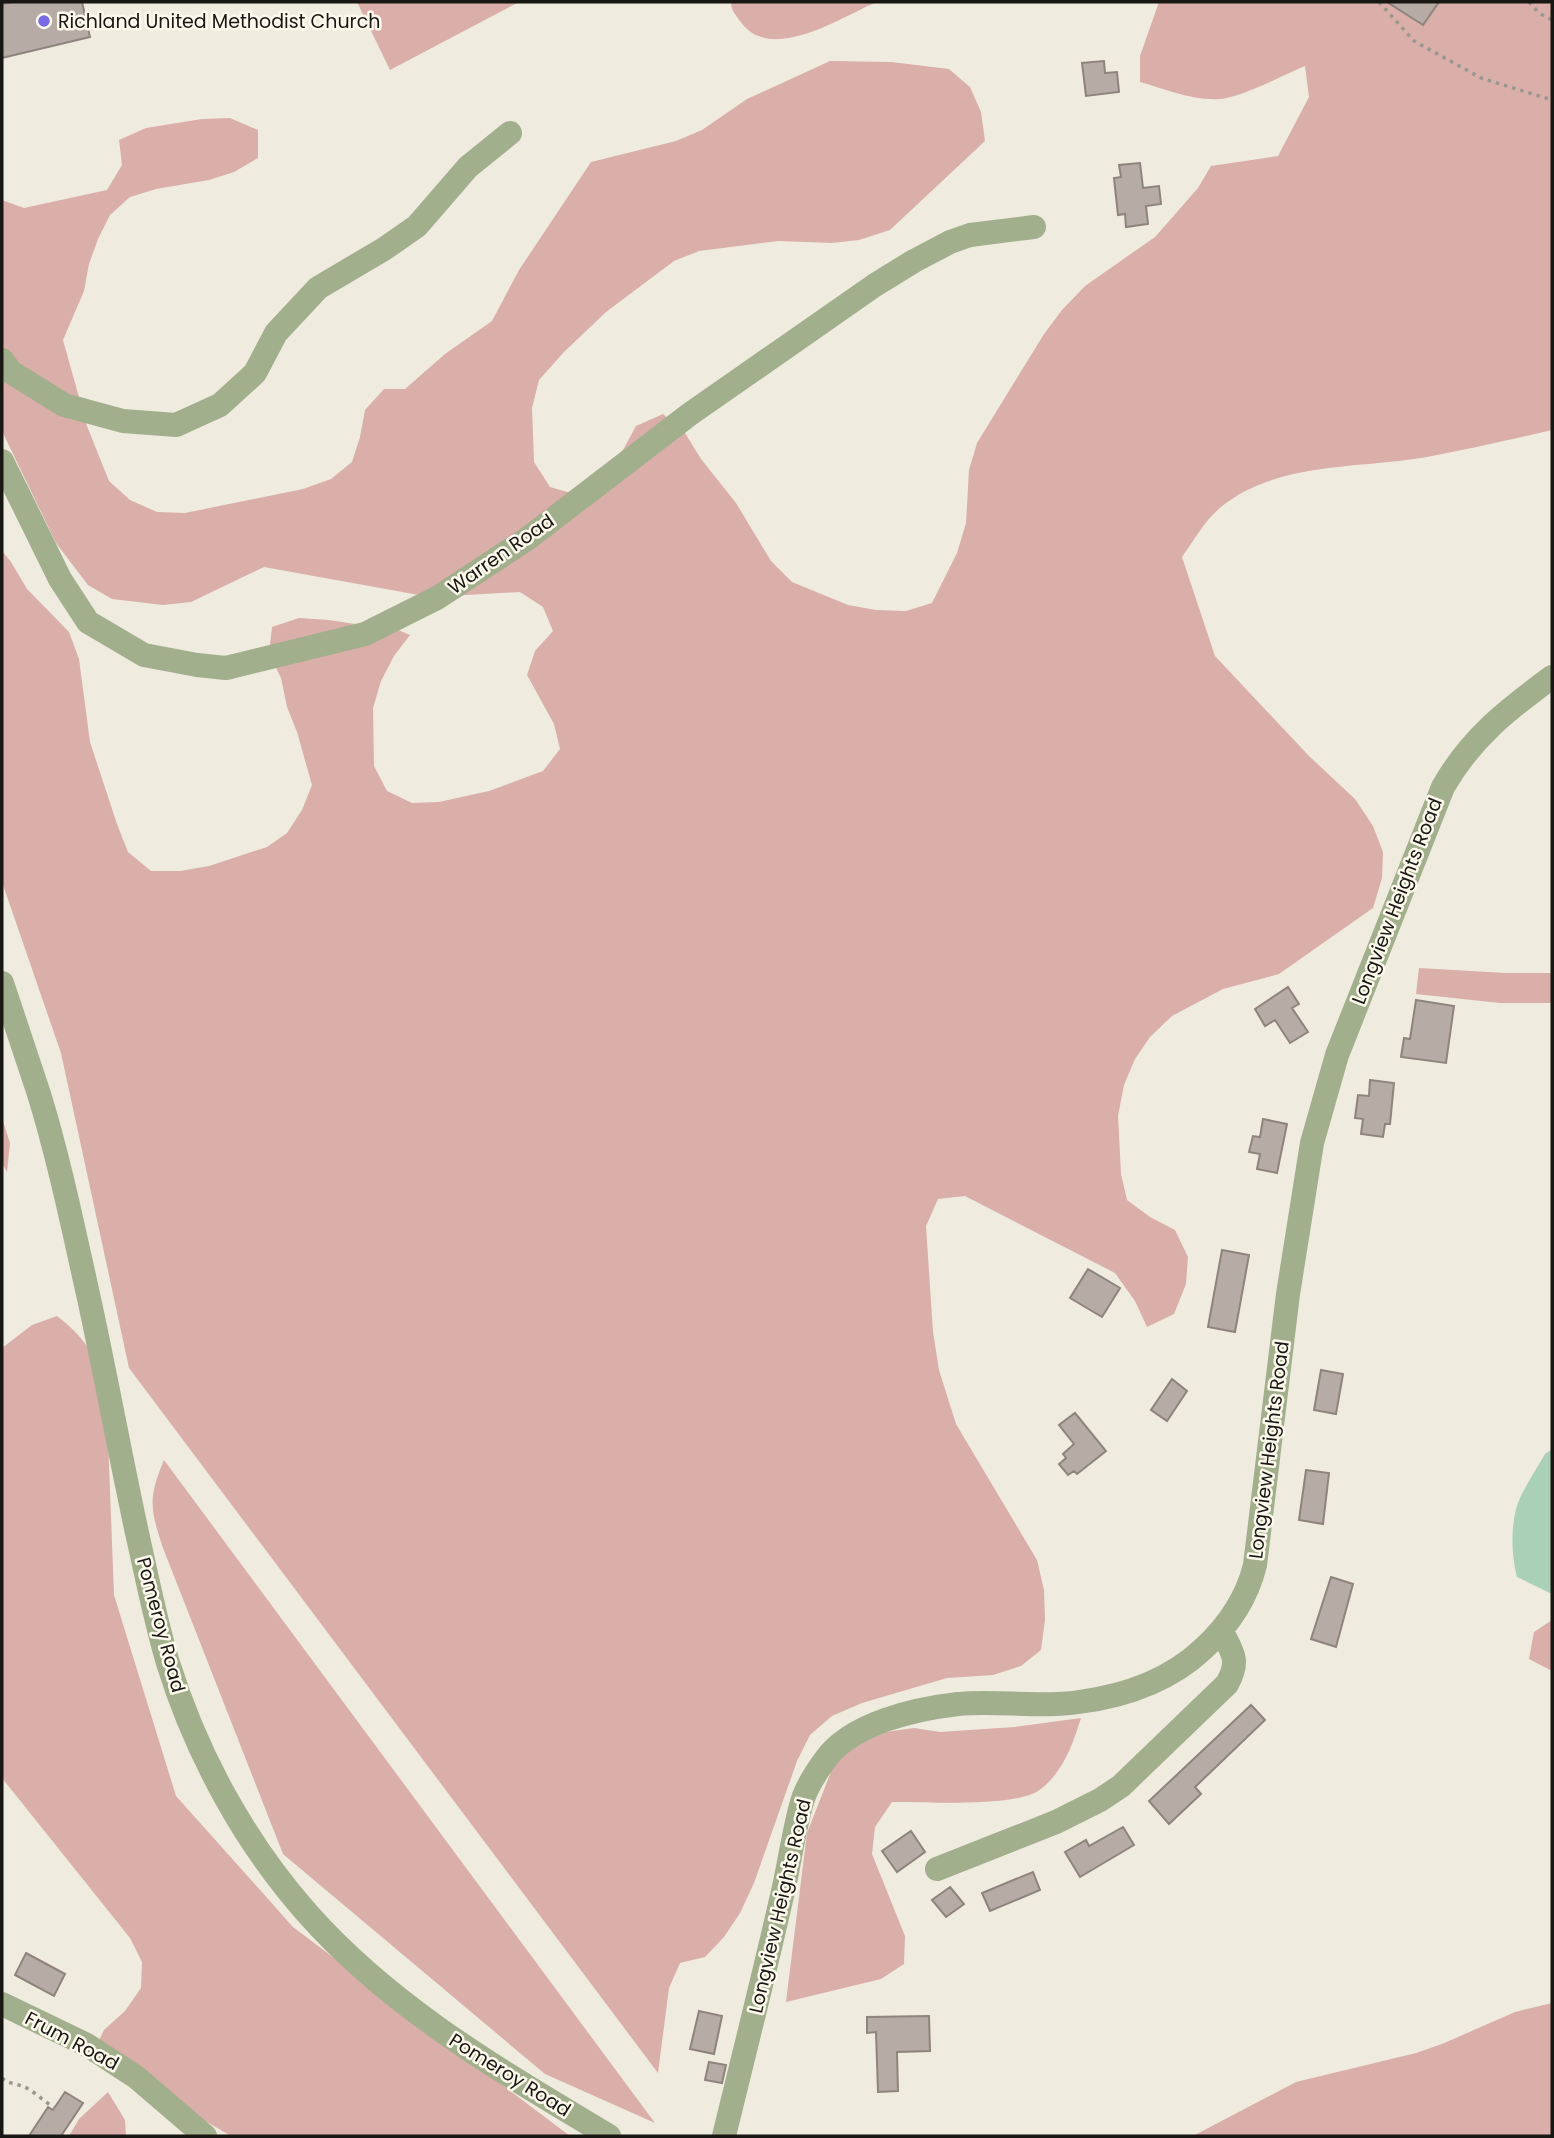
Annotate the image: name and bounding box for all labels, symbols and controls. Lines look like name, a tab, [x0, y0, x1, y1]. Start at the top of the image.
place label: Richland United Methodist Church	[58, 8, 380, 35]
marker: Richland United Methodist Church	[36, 13, 52, 29]
street label: Warren Road	[442, 507, 560, 601]
street label: Longview Heights Road	[1345, 794, 1449, 1008]
street label: Longview Heights Road	[1242, 1340, 1296, 1560]
street label: Pomeroy Road	[130, 1554, 192, 1696]
street label: Longview Heights Road	[742, 1796, 818, 2016]
street label: Frum Road	[20, 2005, 124, 2077]
street label: Pomeroy Road	[444, 2027, 576, 2123]

